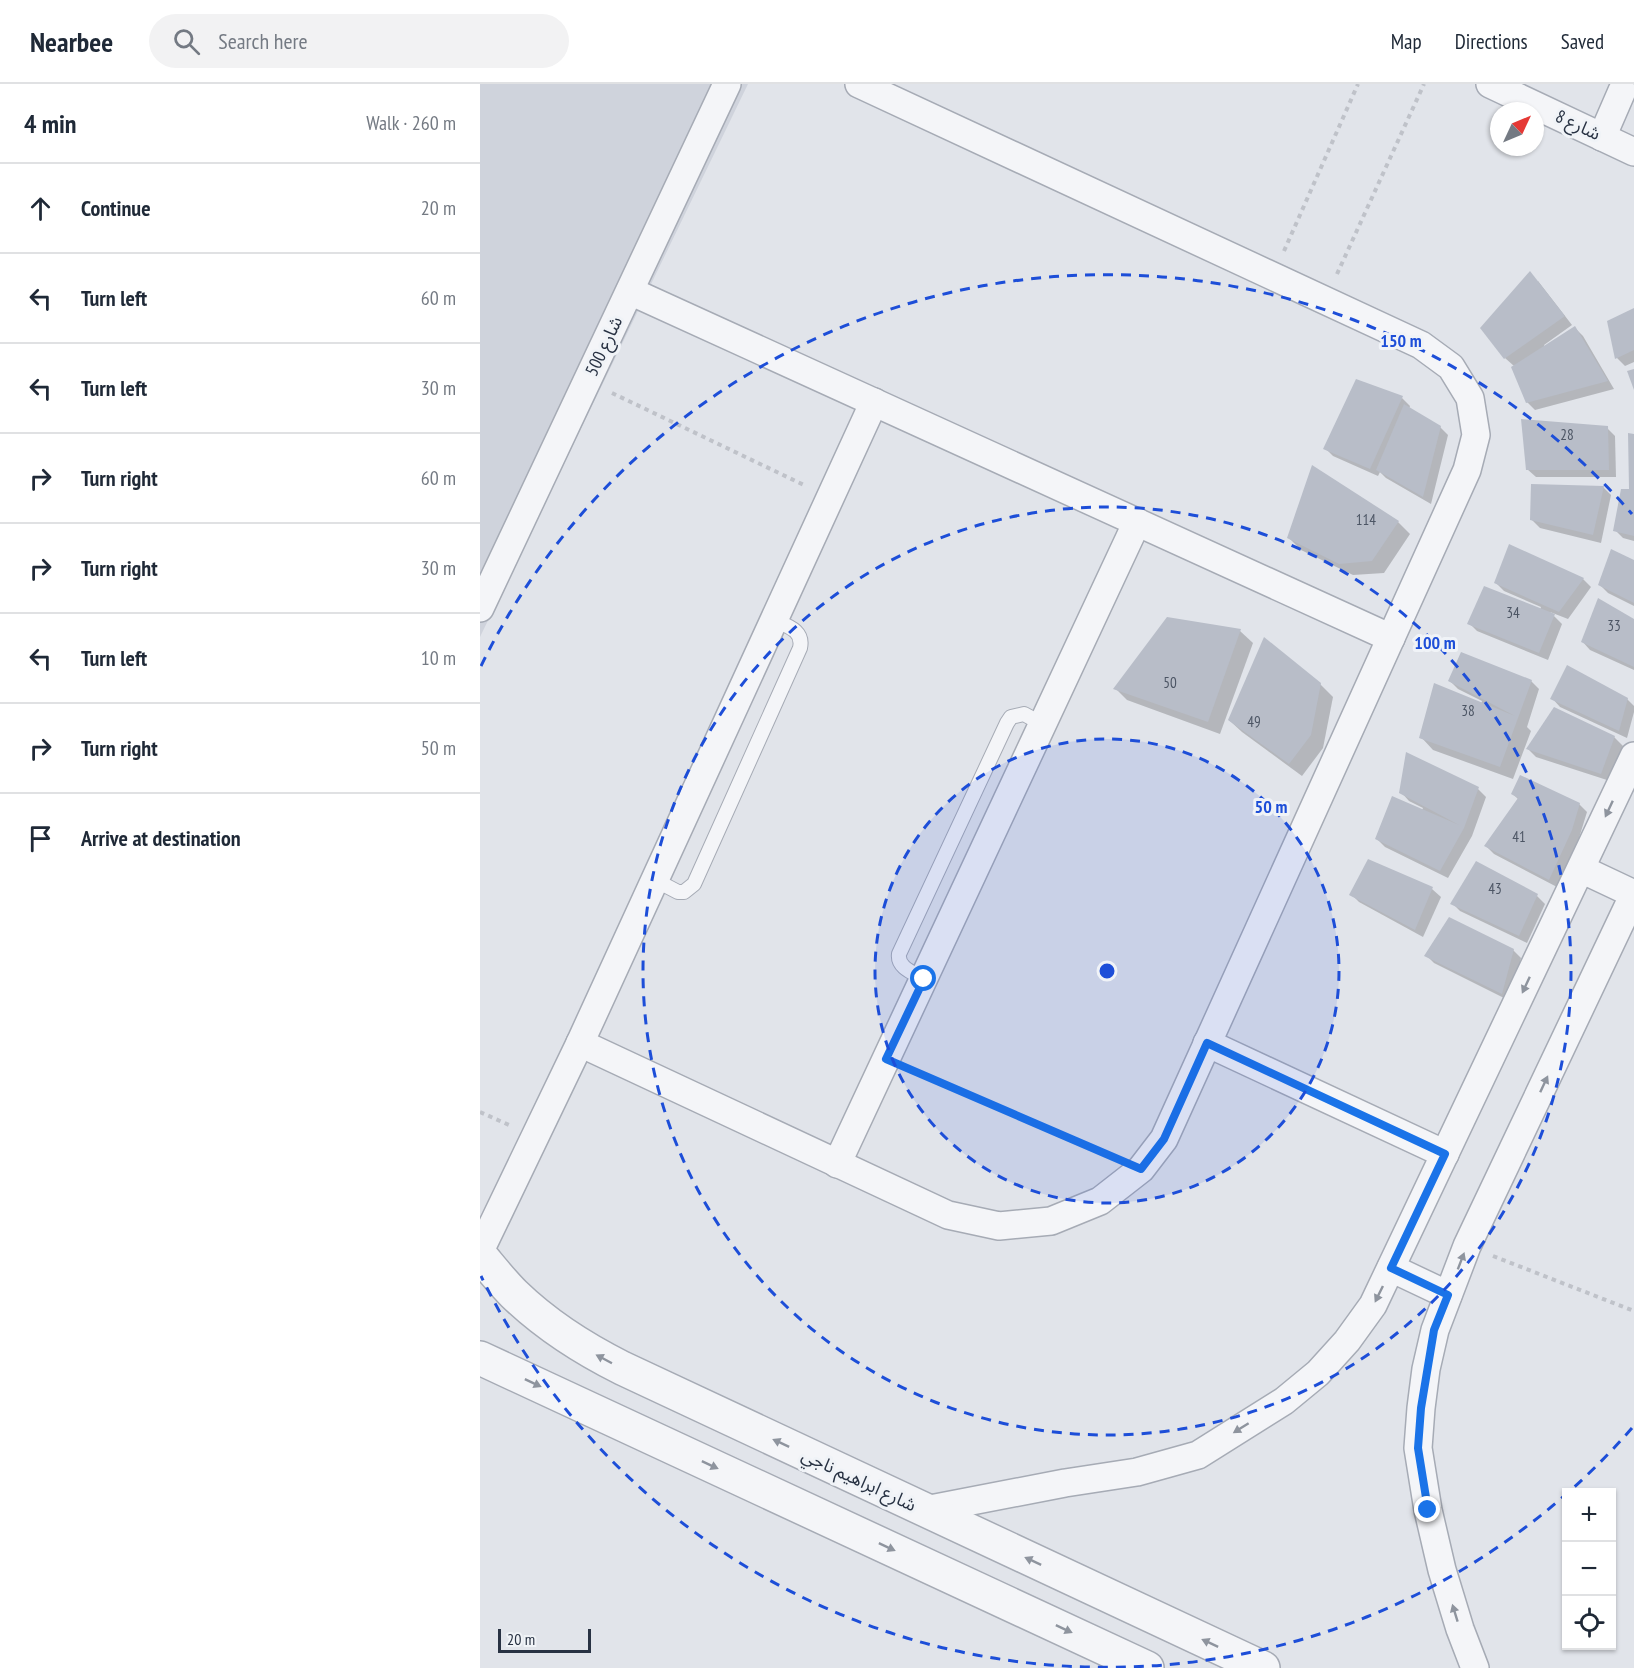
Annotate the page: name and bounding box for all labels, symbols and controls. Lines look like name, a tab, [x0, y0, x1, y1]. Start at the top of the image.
search box	[149, 14, 569, 68]
text: Nearbee	[30, 23, 113, 60]
icon: search	[170, 25, 203, 58]
text: Search here	[218, 27, 308, 55]
text: Map	[1391, 28, 1422, 55]
text: Directions	[1455, 28, 1528, 55]
text: Saved	[1561, 28, 1604, 55]
north arrow	[1490, 102, 1544, 156]
street label: شارع 8	[1551, 104, 1604, 148]
text: 4 min	[24, 107, 77, 140]
text: Walk · 260 m	[366, 110, 456, 136]
icon: ahead	[24, 192, 57, 225]
text: Continue	[81, 194, 151, 222]
text: 20 m	[421, 195, 456, 221]
icon: left	[24, 282, 57, 315]
text: Turn left	[81, 284, 147, 312]
text: 60 m	[421, 285, 456, 311]
street label: شارع 500	[580, 312, 630, 381]
text: 150 m	[1380, 329, 1422, 352]
icon: left	[24, 372, 57, 405]
text: Turn left	[81, 374, 147, 402]
text: 30 m	[421, 375, 456, 401]
house number: 28	[1560, 425, 1574, 444]
icon: right	[24, 462, 57, 495]
text: Turn right	[81, 464, 158, 492]
text: 60 m	[421, 465, 456, 491]
house number: 114	[1356, 510, 1376, 529]
icon: right	[24, 552, 57, 585]
text: Turn right	[81, 554, 158, 582]
text: 30 m	[421, 555, 456, 581]
house number: 34	[1506, 603, 1520, 622]
house number: 33	[1607, 616, 1621, 635]
text: 100 m	[1414, 631, 1456, 654]
icon: left	[24, 642, 57, 675]
text: Turn left	[81, 644, 147, 672]
text: 10 m	[421, 645, 456, 671]
house number: 50	[1163, 673, 1177, 692]
house number: 38	[1461, 701, 1475, 720]
house number: 49	[1247, 712, 1261, 731]
icon: right	[24, 732, 57, 765]
text: Turn right	[81, 734, 158, 762]
text: 50 m	[421, 735, 456, 761]
text: 50 m	[1255, 795, 1287, 818]
one-way arrow	[1605, 800, 1614, 817]
icon: arrive	[24, 822, 57, 855]
text: Arrive at destination	[81, 824, 241, 852]
house number: 41	[1512, 827, 1526, 846]
house number: 43	[1488, 879, 1502, 898]
centre of rings	[1097, 961, 1117, 981]
route start	[910, 965, 936, 991]
one-way arrow	[1521, 977, 1530, 994]
one-way arrow	[1539, 1076, 1548, 1093]
one-way arrow	[1457, 1252, 1466, 1270]
one-way arrow	[1374, 1285, 1383, 1302]
one-way arrow	[596, 1354, 613, 1364]
one-way arrow	[525, 1378, 542, 1387]
one-way arrow	[1233, 1422, 1249, 1433]
one-way arrow	[772, 1438, 789, 1447]
street label: شارع ابراهيم ناجي	[797, 1443, 920, 1519]
one-way arrow	[701, 1461, 719, 1470]
map controls	[1562, 1488, 1616, 1650]
button: +	[1562, 1488, 1616, 1542]
route end	[1414, 1496, 1440, 1522]
one-way arrow	[878, 1542, 896, 1552]
button: −	[1562, 1542, 1616, 1596]
one-way arrow	[1024, 1556, 1042, 1566]
button: locate	[1562, 1596, 1616, 1650]
one-way arrow	[1450, 1604, 1459, 1622]
one-way arrow	[1055, 1624, 1073, 1634]
scale bar	[498, 1626, 591, 1654]
text: 20 m	[507, 1629, 535, 1649]
one-way arrow	[1201, 1638, 1219, 1648]

